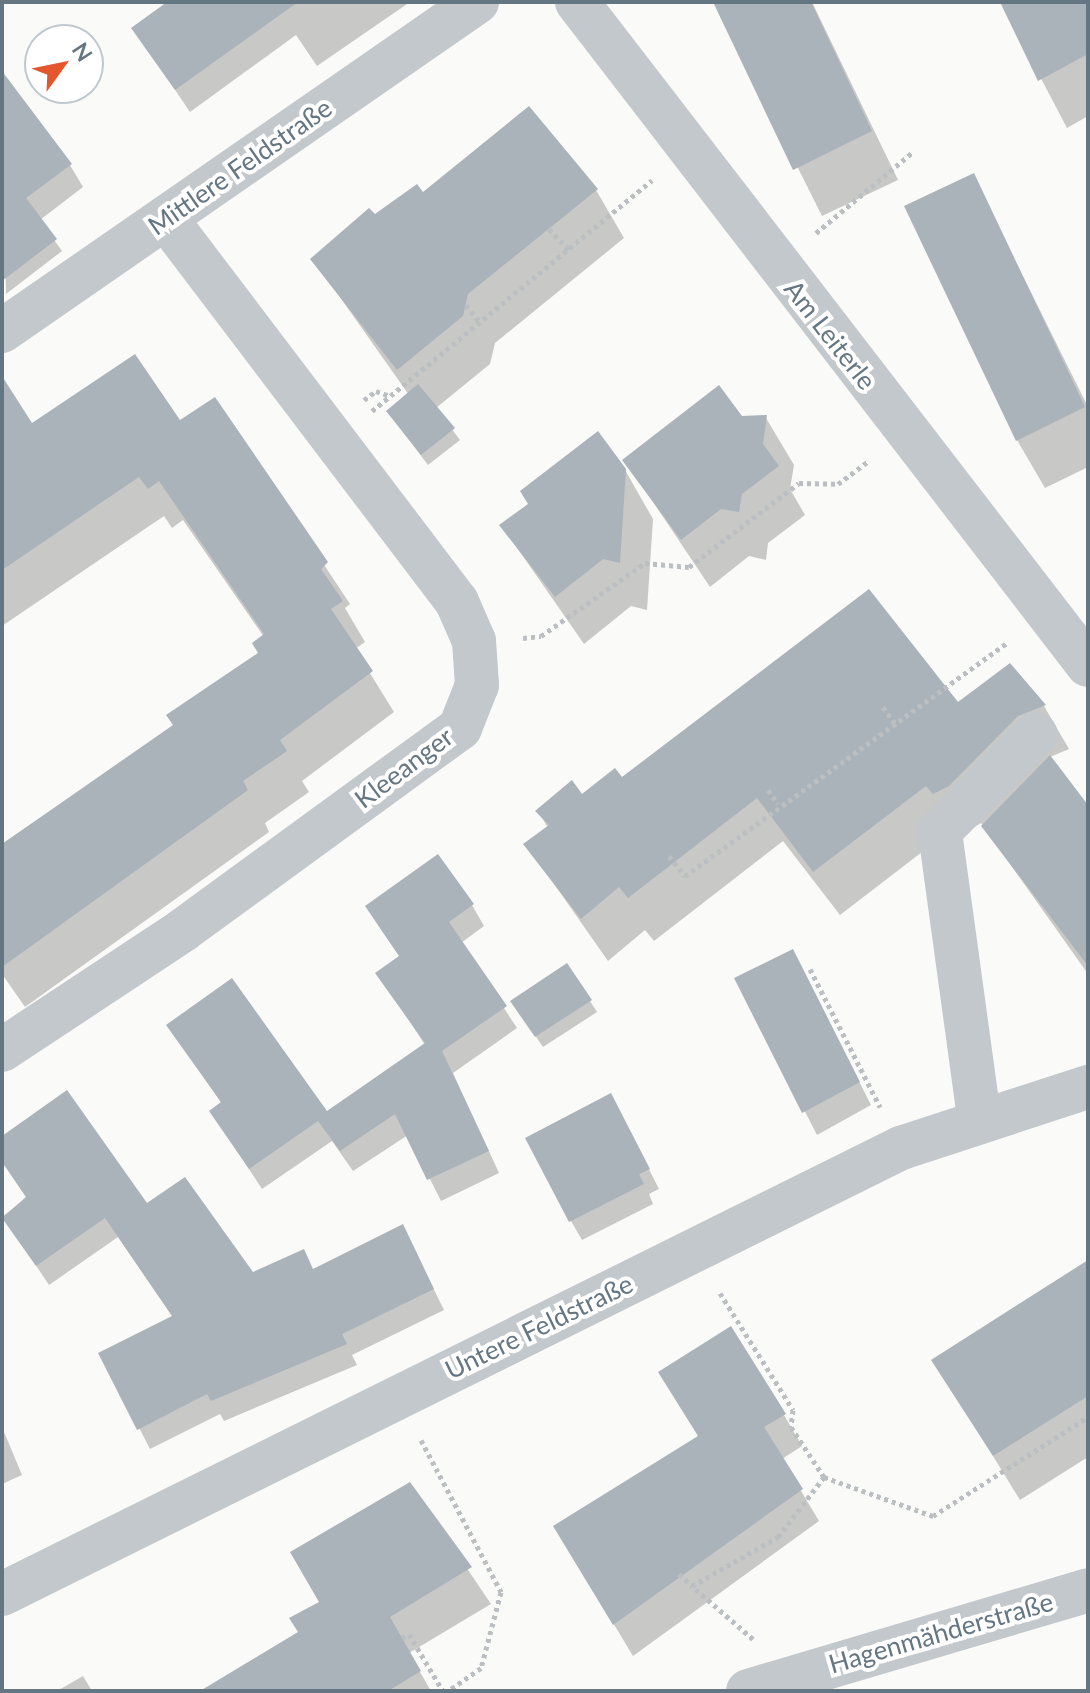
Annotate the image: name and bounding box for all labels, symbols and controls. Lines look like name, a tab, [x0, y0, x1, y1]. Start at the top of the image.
north arrow	[24, 24, 104, 104]
text: N	[67, 37, 99, 66]
street label: Mittlere Feldstraße	[142, 92, 338, 242]
street label: Am Leiterle	[778, 274, 882, 396]
street label: Kleeanger	[349, 721, 459, 815]
street label: Untere Feldstraße	[440, 1268, 638, 1386]
street label: Hagenmähderstraße	[825, 1586, 1057, 1680]

